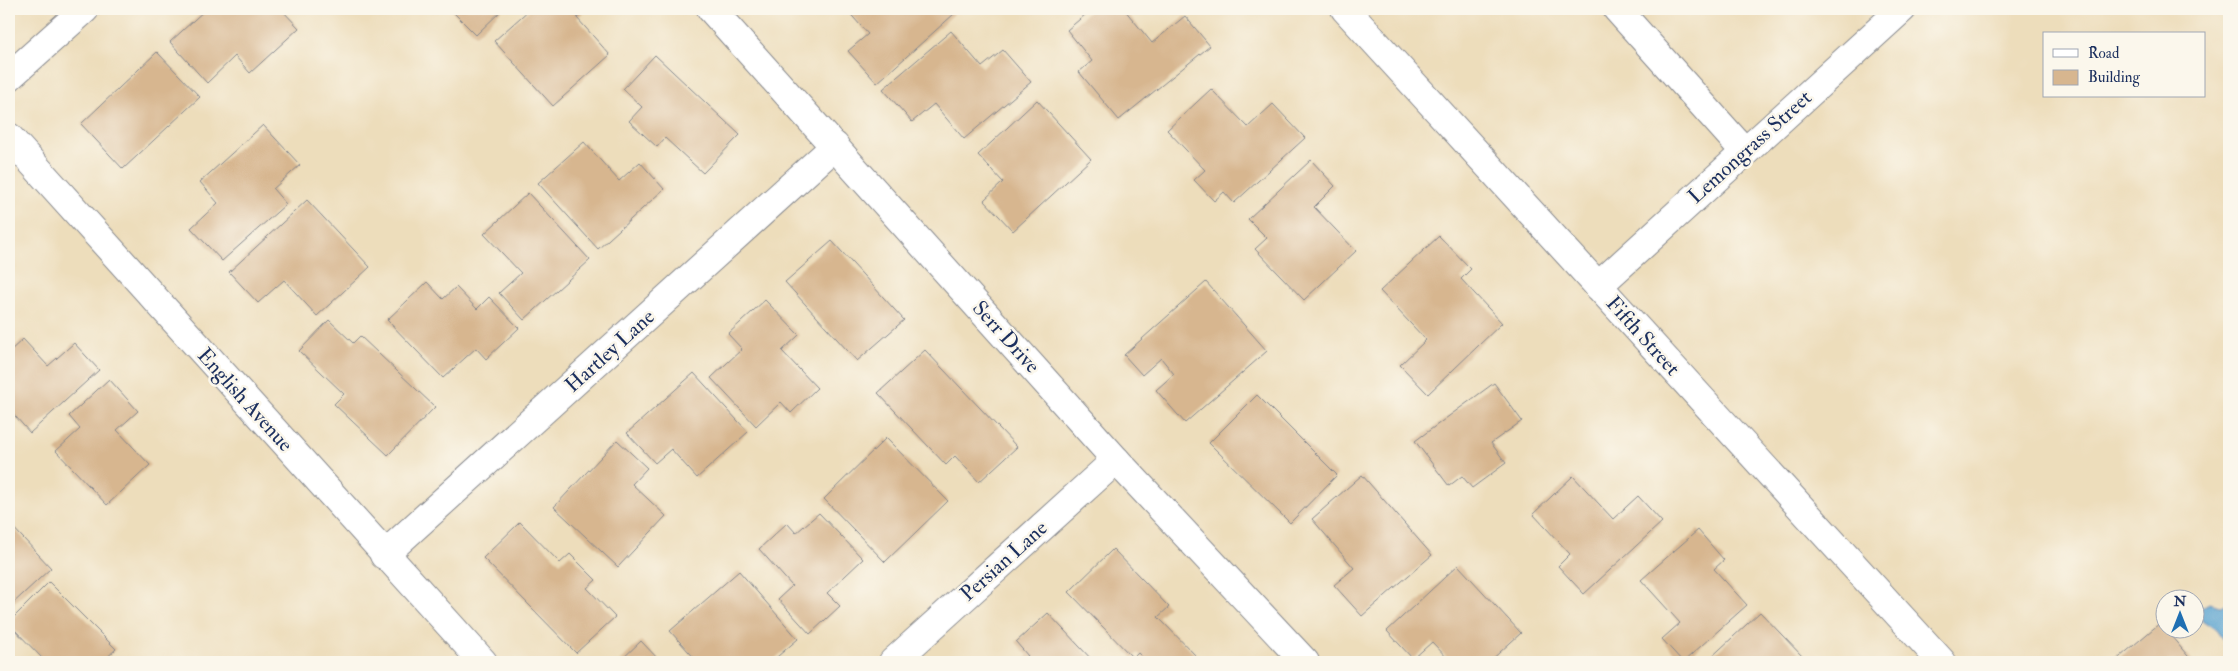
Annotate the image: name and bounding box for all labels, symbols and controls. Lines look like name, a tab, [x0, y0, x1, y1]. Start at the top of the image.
legend	[2043, 32, 2206, 98]
text: Road	[2088, 44, 2120, 63]
text: Building	[2088, 68, 2140, 87]
street label: Lemongrass Street	[1682, 84, 1818, 210]
street label: Fifth Street	[1600, 290, 1686, 382]
street label: Serr Drive	[966, 295, 1046, 379]
street label: Hartley Lane	[559, 303, 661, 398]
street label: English Avenue	[191, 342, 299, 458]
street label: Persian Lane	[955, 515, 1053, 607]
north arrow	[2156, 588, 2206, 638]
text: N	[2173, 593, 2187, 610]

